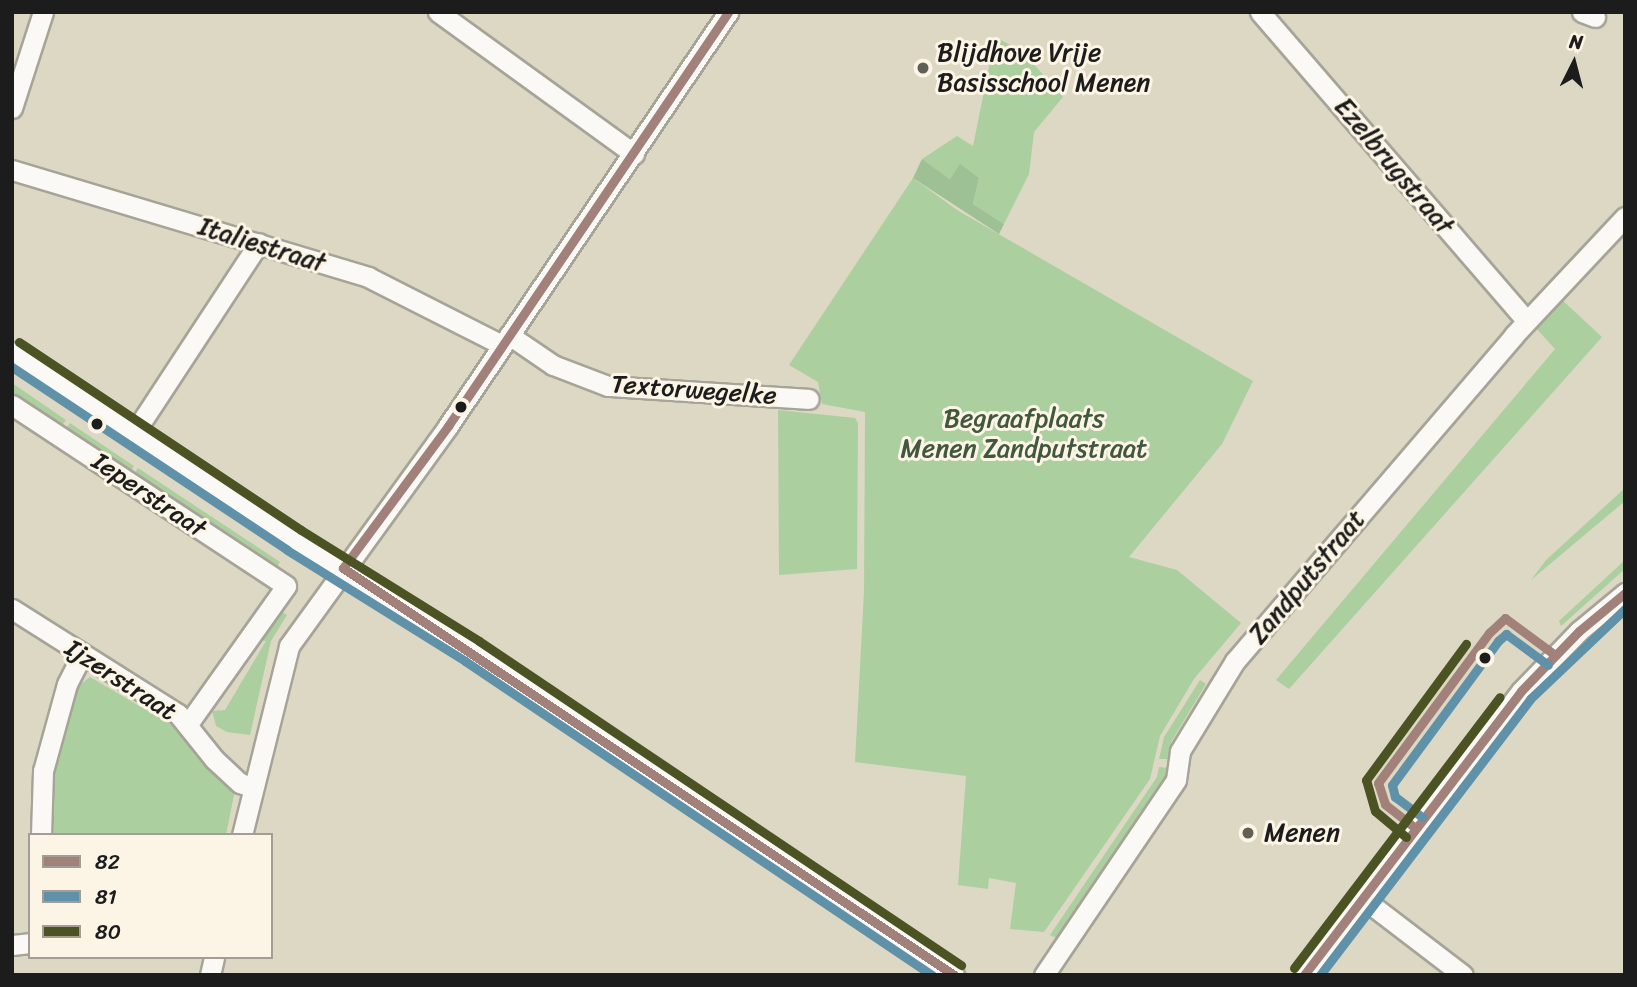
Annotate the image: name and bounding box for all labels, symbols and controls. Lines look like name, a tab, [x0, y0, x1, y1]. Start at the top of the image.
text: N	[1568, 25, 1585, 59]
north arrow	[1539, 28, 1609, 98]
place label: Blijdhove Vrije Basisschool Menen	[937, 37, 1151, 98]
marker: Blijdhove Vrije Basisschool Menen	[915, 60, 931, 76]
street label: Ezelbrugstraat	[1328, 91, 1460, 241]
street label: Italiestraat	[195, 211, 329, 279]
street label: Textorwegelke	[610, 369, 778, 411]
unlabelled marker	[454, 400, 468, 414]
park label: Begraafplaats Menen Zandputstraat	[900, 403, 1148, 464]
unlabelled marker	[90, 417, 104, 431]
street label: Ieperstraat	[86, 446, 212, 544]
street label: Zandputstraat	[1242, 504, 1372, 650]
street label: Ijzerstraat	[59, 632, 183, 728]
unlabelled marker	[1478, 651, 1492, 665]
place label: Menen	[1264, 817, 1340, 849]
marker: Menen	[1238, 823, 1258, 843]
legend	[28, 833, 273, 959]
text: 82	[95, 843, 120, 881]
text: 81	[95, 878, 117, 916]
text: 80	[95, 913, 121, 951]

